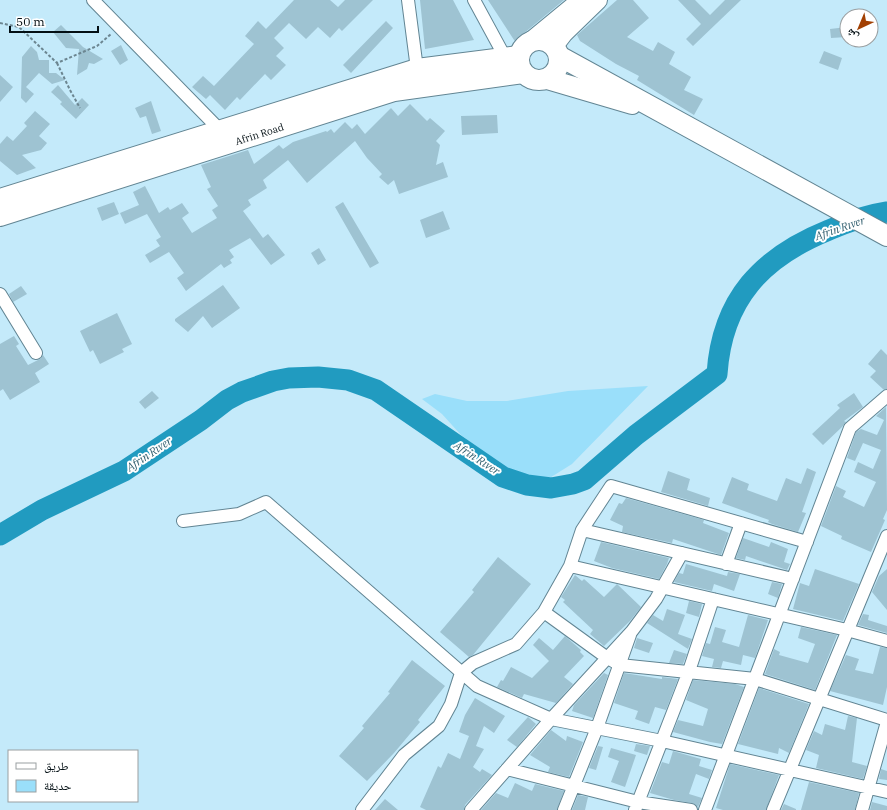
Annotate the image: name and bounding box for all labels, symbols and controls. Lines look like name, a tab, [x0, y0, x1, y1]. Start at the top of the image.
scale bar	[10, 8, 98, 34]
north arrow	[839, 8, 879, 48]
text: 50 m	[16, 14, 45, 29]
text: ش	[843, 25, 862, 44]
street label: Afrin Road	[233, 120, 285, 148]
water label: Afrin Rıver	[812, 213, 868, 243]
water label: Afrin Rıver	[123, 433, 175, 475]
water label: Afrin Rıver	[451, 437, 504, 479]
legend	[8, 750, 138, 802]
text: طريق	[44, 758, 69, 773]
text: حديقة	[44, 778, 72, 793]

